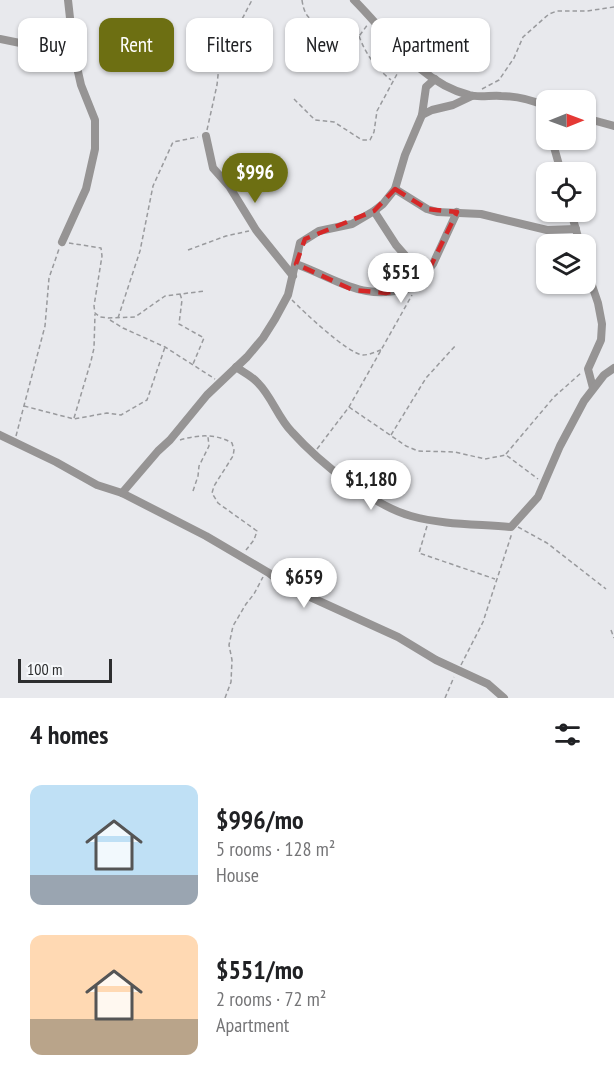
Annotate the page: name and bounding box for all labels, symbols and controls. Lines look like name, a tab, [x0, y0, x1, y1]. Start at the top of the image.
chip: Buy	[18, 18, 87, 72]
chip: Rent	[99, 18, 174, 72]
chip: Filters	[186, 18, 273, 72]
chip: New	[285, 18, 359, 72]
chip: Apartment	[371, 18, 490, 72]
north arrow	[536, 90, 596, 150]
map controls	[536, 90, 596, 294]
pin: $996	[219, 153, 291, 204]
text: $996	[236, 159, 274, 185]
button: locate	[536, 162, 596, 222]
button: layers	[536, 234, 596, 294]
pin: $551	[365, 253, 437, 304]
text: $551	[382, 259, 420, 285]
pin: $1,180	[322, 460, 420, 511]
text: $1,180	[345, 466, 397, 492]
pin: $659	[268, 558, 340, 609]
text: $659	[285, 564, 323, 590]
scale bar	[18, 656, 112, 684]
text: 100 m	[27, 659, 62, 679]
text: 4 homes	[30, 718, 108, 751]
icon: filters	[551, 718, 584, 751]
text: $996/mo	[216, 803, 304, 836]
icon: home	[78, 809, 150, 881]
text: 5 rooms · 128 m²	[216, 836, 335, 862]
text: House	[216, 862, 259, 888]
text: $551/mo	[216, 953, 304, 986]
icon: home	[78, 959, 150, 1031]
text: 2 rooms · 72 m²	[216, 986, 326, 1012]
text: Apartment	[216, 1012, 289, 1038]

